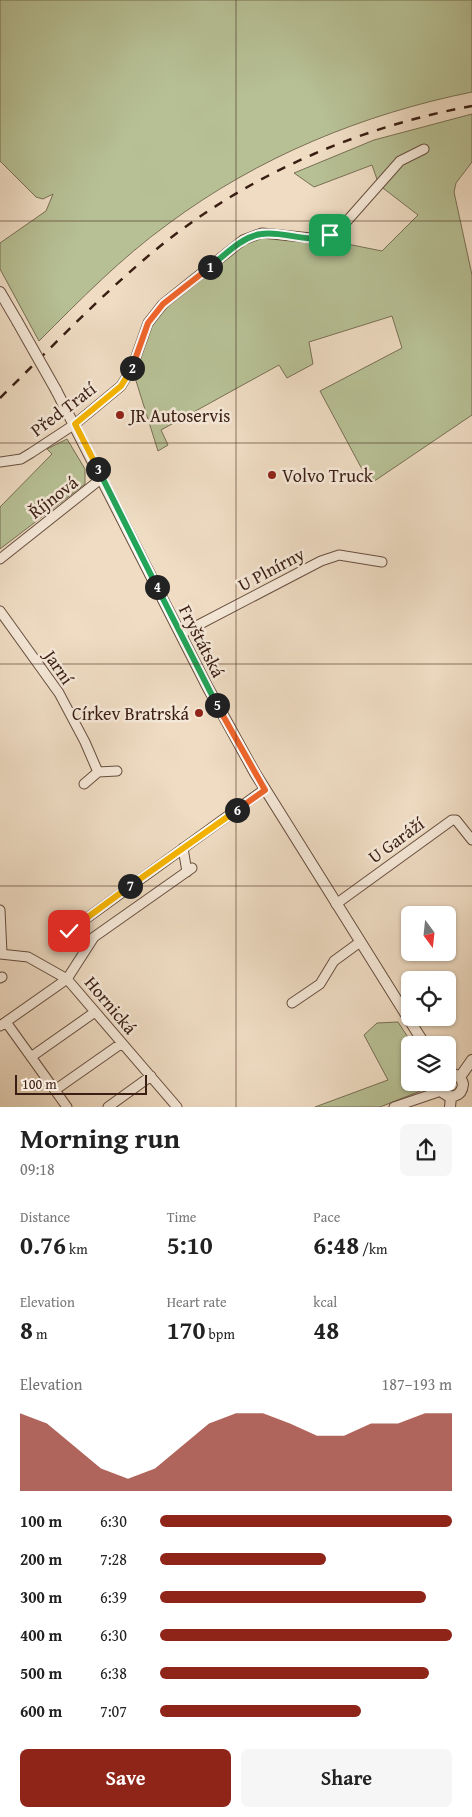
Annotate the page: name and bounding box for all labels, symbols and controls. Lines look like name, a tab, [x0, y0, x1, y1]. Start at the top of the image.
pin	[309, 214, 351, 256]
icon: arrive	[316, 221, 344, 249]
pin: 1	[198, 254, 222, 280]
text: 1	[207, 257, 214, 277]
pin: 2	[120, 356, 144, 380]
text: 2	[129, 358, 136, 378]
street label: Před Tratí	[24, 375, 102, 443]
place label: JR Autoservis	[128, 402, 230, 429]
marker: JR Autoservis	[114, 409, 126, 421]
pin: 3	[86, 456, 110, 482]
text: 3	[95, 459, 102, 479]
place label: Volvo Truck	[282, 462, 374, 489]
street label: Říjnová	[22, 469, 84, 525]
marker: Volvo Truck	[266, 469, 278, 481]
street label: U Plnírny	[233, 540, 309, 598]
pin: 4	[144, 574, 170, 600]
text: 4	[154, 577, 161, 597]
street label: Fryštátská	[172, 600, 232, 682]
street label: Jarní	[36, 643, 81, 691]
pin: 5	[204, 692, 230, 718]
text: 5	[214, 695, 221, 715]
place label: Církev Bratrská	[72, 700, 189, 727]
marker: Církev Bratrská	[193, 707, 205, 719]
pin: 6	[224, 798, 250, 822]
text: 6	[234, 800, 241, 820]
street label: U Garáží	[362, 810, 431, 870]
pin: 7	[118, 874, 142, 898]
text: 7	[127, 876, 134, 896]
north arrow	[401, 906, 456, 961]
map controls	[401, 906, 456, 1091]
pin	[48, 910, 90, 952]
icon: check	[55, 917, 83, 945]
street label: Hornická	[78, 970, 144, 1041]
button: locate	[401, 971, 456, 1026]
button: layers	[401, 1036, 456, 1091]
scale bar	[15, 1072, 148, 1095]
text: 100 m	[22, 1074, 57, 1094]
text: Morning run	[20, 1117, 180, 1158]
button: share	[400, 1124, 452, 1176]
text: 09:18	[20, 1157, 55, 1181]
text: Distance	[20, 1207, 70, 1227]
text: Time	[167, 1207, 196, 1227]
text: Pace	[313, 1207, 340, 1227]
text: 0.76	[20, 1227, 66, 1263]
text: 5:10	[167, 1227, 213, 1263]
text: 6:48	[313, 1227, 359, 1263]
text: km	[66, 1239, 88, 1259]
text: /km	[359, 1239, 388, 1259]
text: Elevation	[20, 1292, 75, 1312]
text: Heart rate	[167, 1292, 227, 1312]
text: kcal	[313, 1292, 337, 1312]
text: 8	[20, 1312, 33, 1348]
text: 170	[167, 1312, 206, 1348]
text: 48	[313, 1312, 339, 1348]
text: m	[33, 1324, 47, 1344]
text: bpm	[206, 1324, 235, 1344]
text: Elevation	[20, 1372, 83, 1396]
text: 187–193 m	[382, 1372, 452, 1396]
text: 100 m	[20, 1509, 62, 1533]
text: 6:30	[100, 1509, 127, 1533]
text: 200 m	[20, 1547, 62, 1571]
text: 7:28	[100, 1547, 127, 1571]
text: 300 m	[20, 1585, 62, 1609]
text: 6:39	[100, 1585, 127, 1609]
text: 400 m	[20, 1623, 62, 1647]
text: 6:30	[100, 1623, 127, 1647]
text: 500 m	[20, 1661, 62, 1685]
text: 6:38	[100, 1661, 127, 1685]
text: 600 m	[20, 1699, 62, 1723]
text: 7:07	[100, 1699, 127, 1723]
button: Save	[20, 1749, 231, 1807]
button: Share	[241, 1749, 452, 1807]

